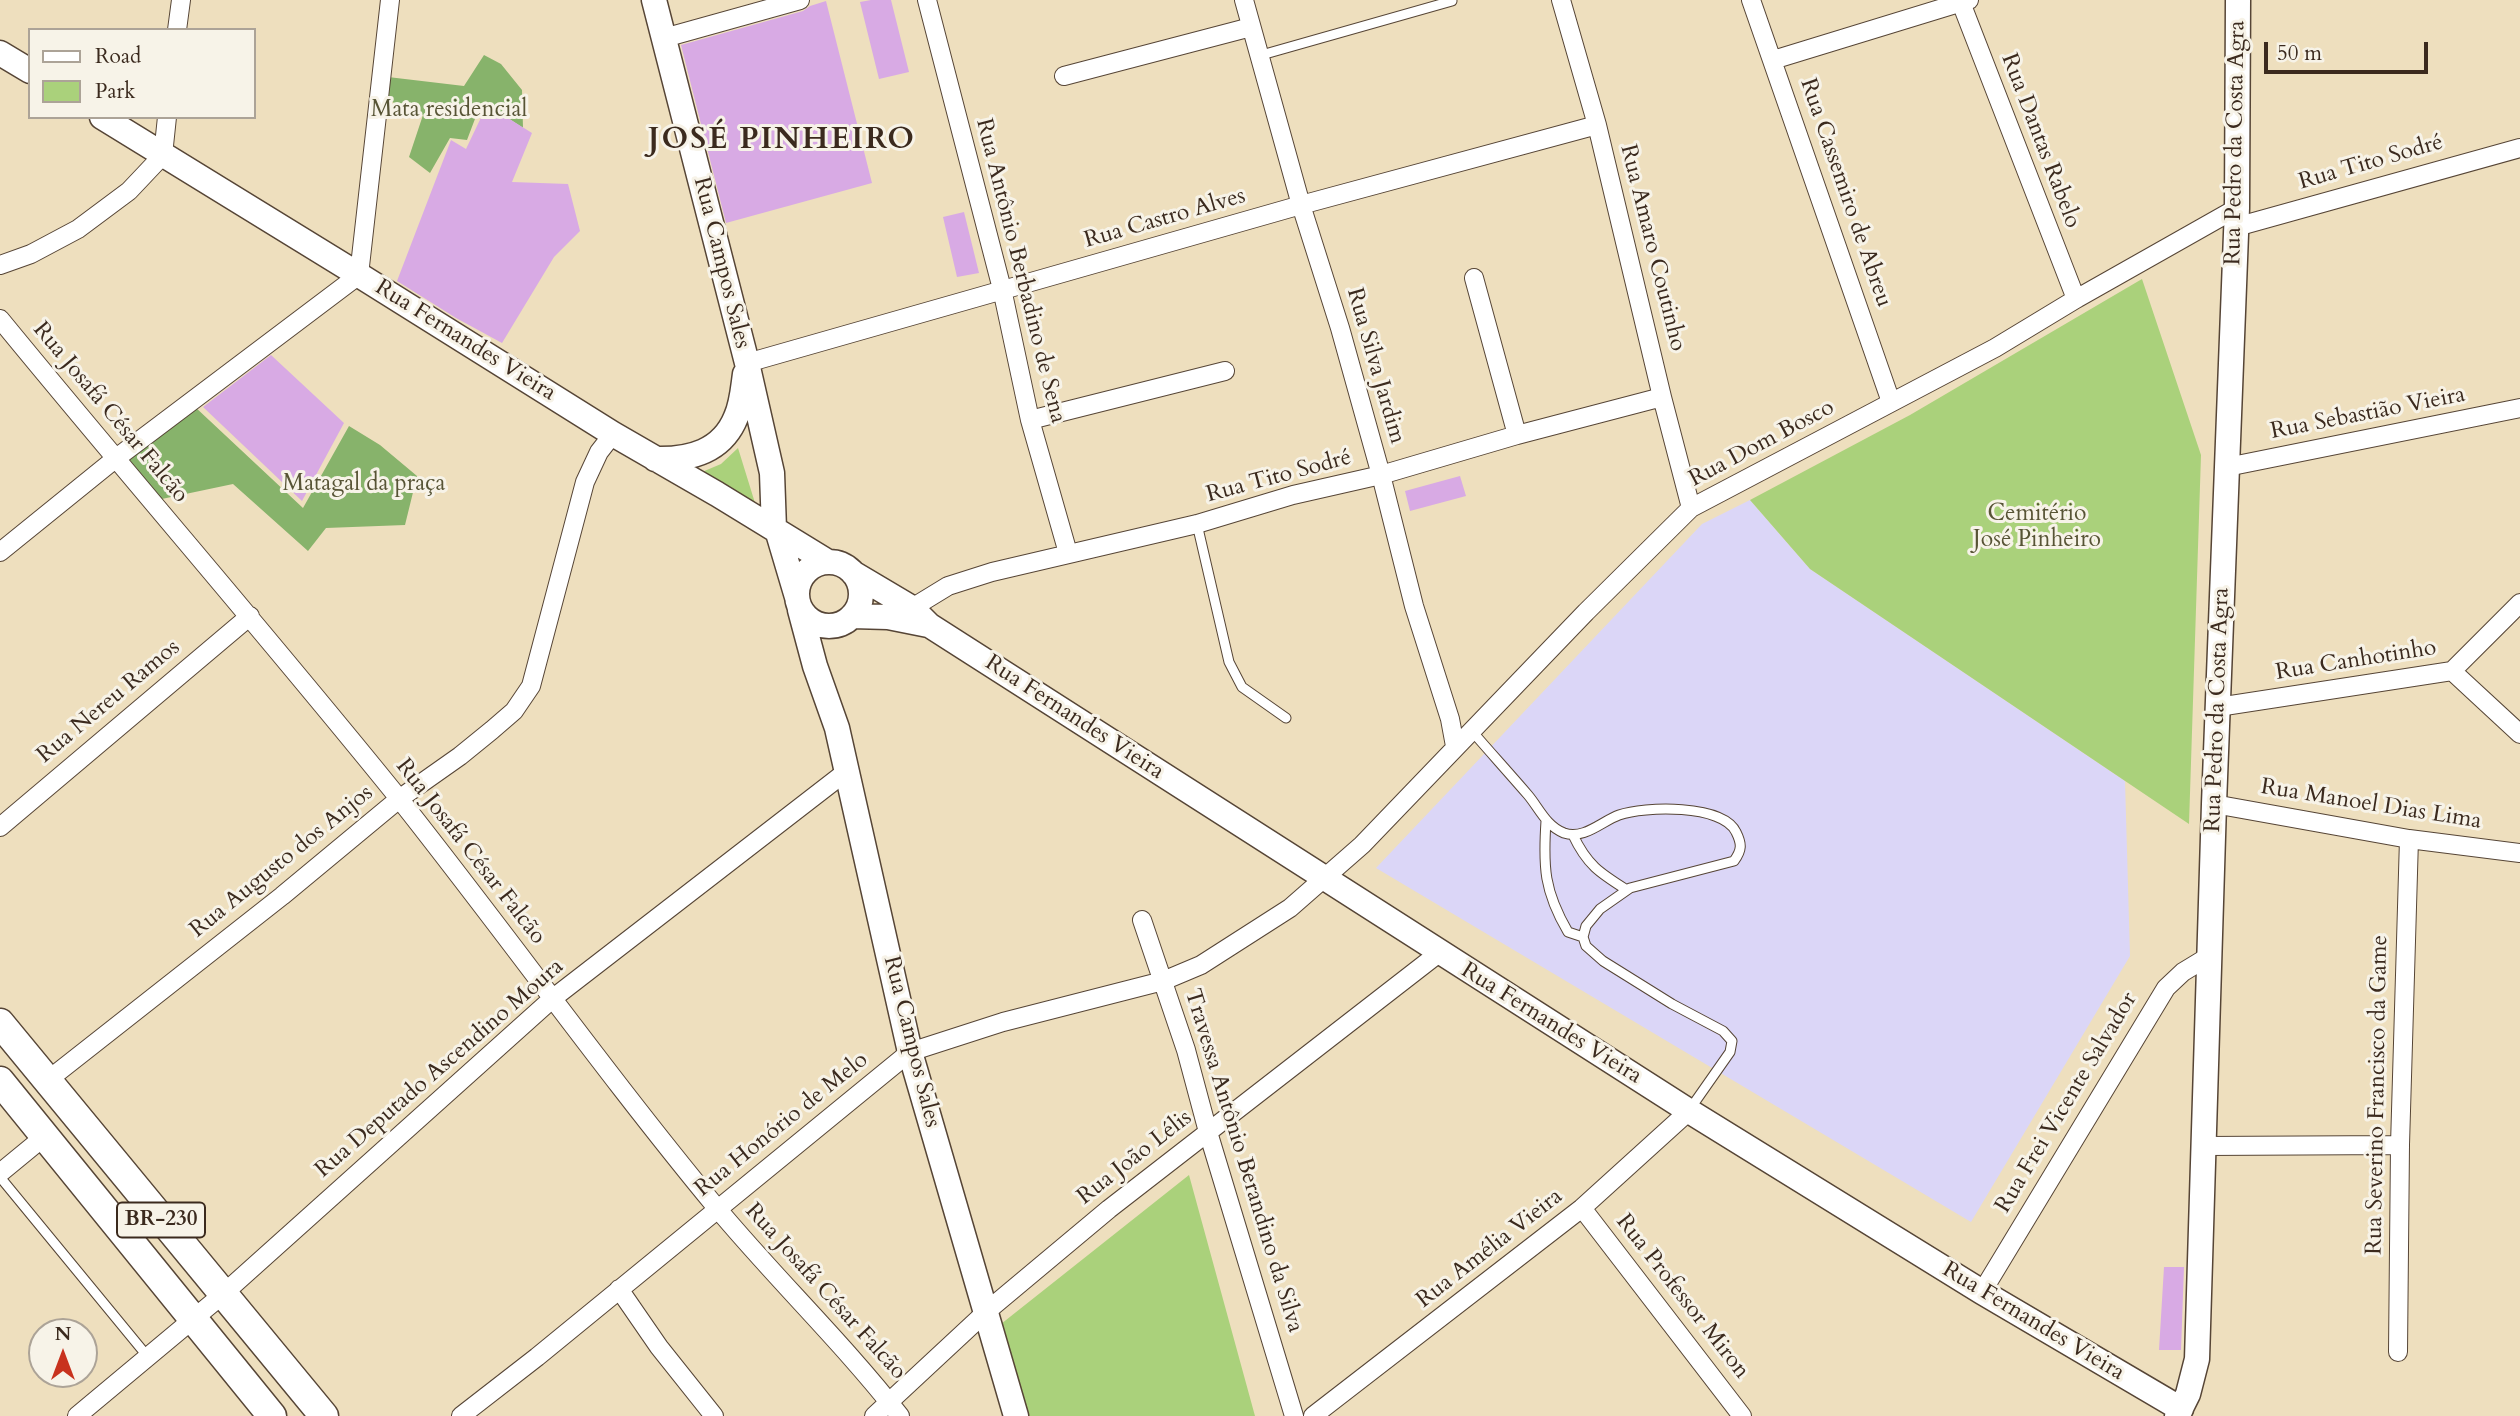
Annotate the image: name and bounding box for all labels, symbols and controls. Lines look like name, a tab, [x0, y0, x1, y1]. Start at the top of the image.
street label: Rua Pedro da Costa Agra	[2220, 20, 2252, 266]
legend	[28, 28, 256, 119]
scale bar	[2268, 28, 2432, 72]
text: 50 m	[2277, 39, 2322, 68]
text: Road	[95, 42, 141, 71]
street label: Rua Dantas Rabelo	[1994, 50, 2086, 232]
street label: Rua Cassemiro de Abreu	[1793, 75, 1897, 311]
text: Park	[95, 77, 135, 106]
park label: Mata residencial	[371, 97, 527, 125]
street label: Rua Antônio Berbadino de Sena	[969, 116, 1071, 426]
district label: JOSÉ PINHEIRO	[650, 123, 914, 159]
street label: Rua Tito Sodré	[2296, 129, 2446, 197]
street label: Rua Amaro Coutinho	[1613, 142, 1691, 354]
street label: Rua Campos Sales	[686, 174, 756, 352]
street label: Rua Castro Alves	[1081, 183, 1249, 255]
street label: Rua Fernandes Vieira	[370, 274, 560, 408]
street label: Rua Silva Jardim	[1340, 285, 1410, 447]
street label: Rua Josafá César Falcão	[26, 317, 194, 509]
street label: Rua Sebastião Vieira	[2268, 382, 2468, 446]
street label: Rua Dom Bosco	[1685, 394, 1839, 494]
street label: Rua Tito Sodré	[1204, 444, 1354, 510]
park label: Matagal da praça	[282, 471, 446, 499]
park label: Cemitério José Pinheiro	[1973, 501, 2101, 555]
street label: Rua Pedro da Costa Agra	[2200, 587, 2236, 833]
street label: Rua Nereu Ramos	[32, 634, 186, 770]
street label: Rua Canhotinho	[2274, 635, 2438, 687]
street label: Rua Fernandes Vieira	[979, 650, 1169, 786]
street label: Rua Josafá César Falcão	[389, 754, 551, 950]
street label: Rua Manoel Dias Lima	[2259, 774, 2483, 836]
street label: Rua Augusto dos Anjos	[185, 780, 379, 944]
street label: Rua Severino Francisco da Game	[2361, 935, 2395, 1255]
street label: Rua Campos Sales	[876, 953, 946, 1131]
street label: Rua Deputado Ascendino Moura	[310, 954, 570, 1184]
street label: Rua Fernandes Vieira	[1456, 957, 1646, 1091]
street label: Travessa Antônio Berandino da Silva	[1178, 986, 1308, 1336]
street label: Rua Frei Vicente Salvador	[1990, 988, 2144, 1218]
street label: Rua Honório de Melo	[690, 1047, 874, 1203]
street label: Rua João Lélis	[1072, 1105, 1198, 1211]
street label: Rua Amélia Vieira	[1411, 1183, 1569, 1315]
street label: Rua Josafá César Falcão	[739, 1198, 911, 1386]
road number: BR-230	[117, 1202, 205, 1238]
street label: Rua Professor Miron	[1609, 1209, 1755, 1385]
street label: Rua Fernandes Vieira	[1937, 1257, 2129, 1387]
north arrow	[28, 1318, 98, 1388]
text: N	[55, 1321, 71, 1347]

